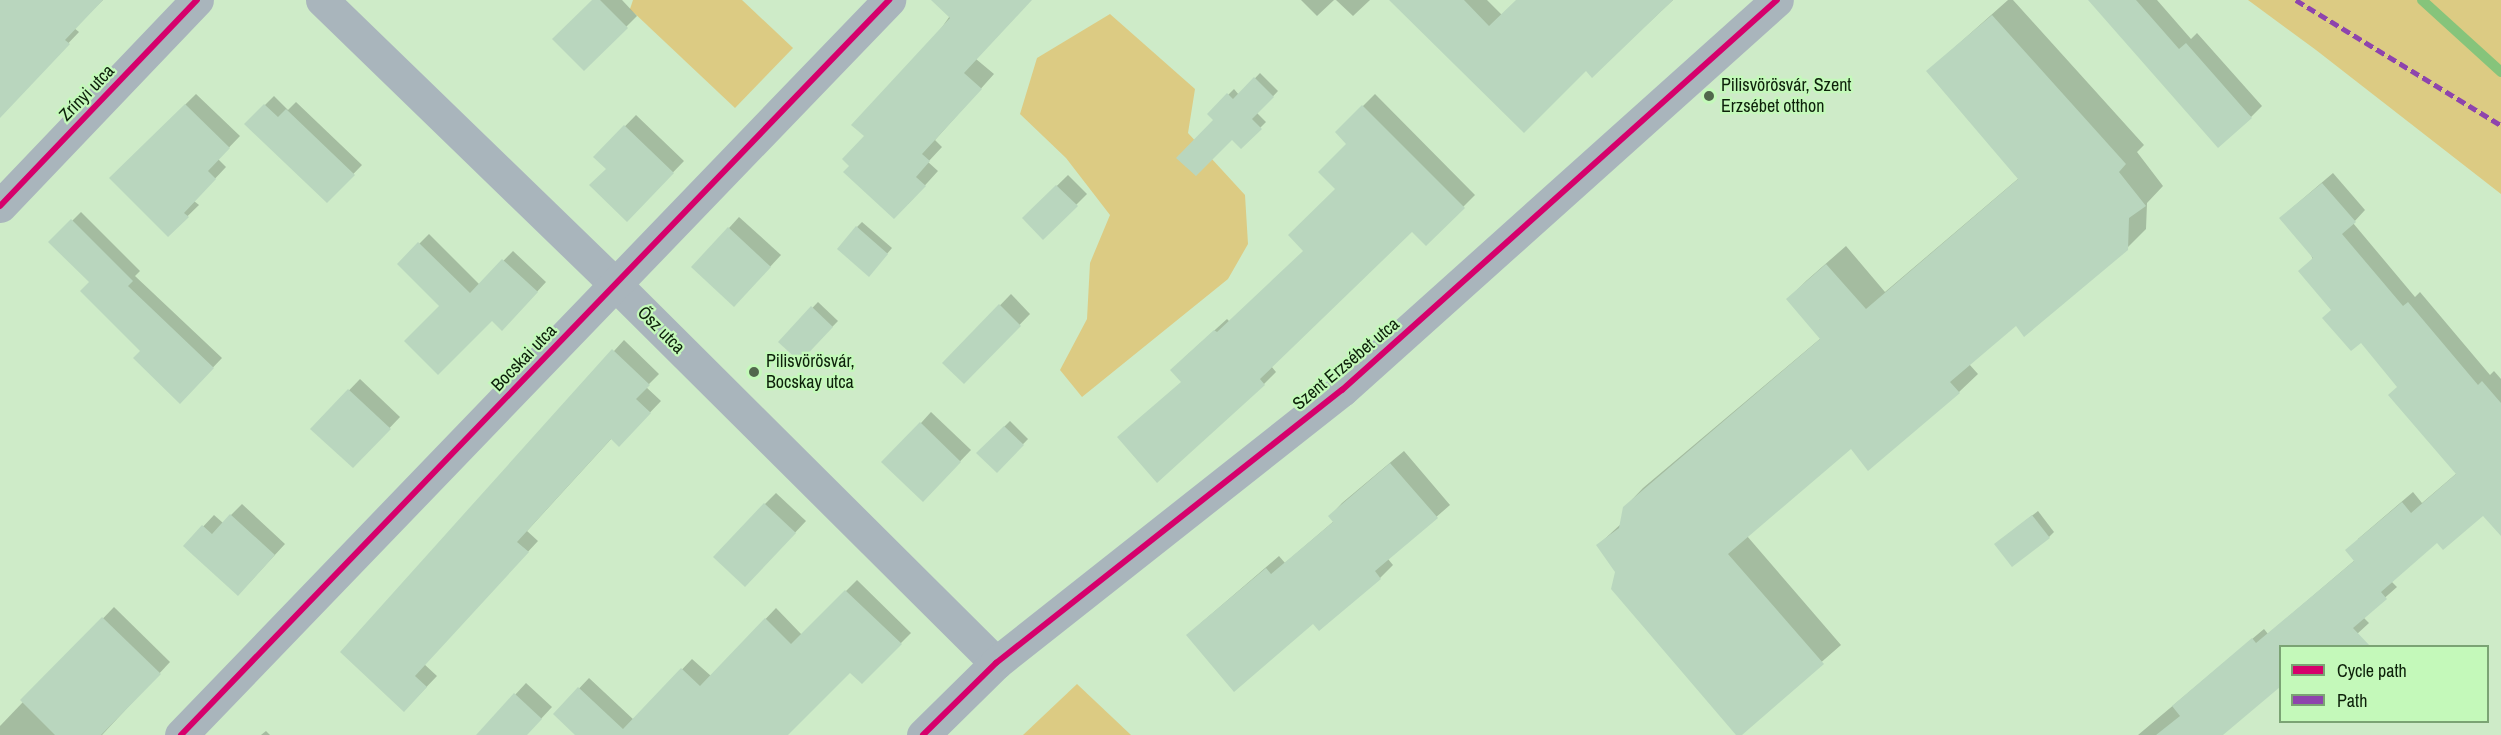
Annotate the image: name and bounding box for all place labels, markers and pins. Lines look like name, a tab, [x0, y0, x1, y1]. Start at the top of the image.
place label: Pilisvörösvár, Szent Erzsébet otthon	[1721, 75, 1851, 118]
marker: Pilisvörösvár, Szent Erzsébet otthon	[1702, 89, 1716, 103]
place label: Pilisvörösvár, Bocskay utca	[766, 351, 855, 394]
marker: Pilisvörösvár, Bocskay utca	[747, 365, 761, 379]

